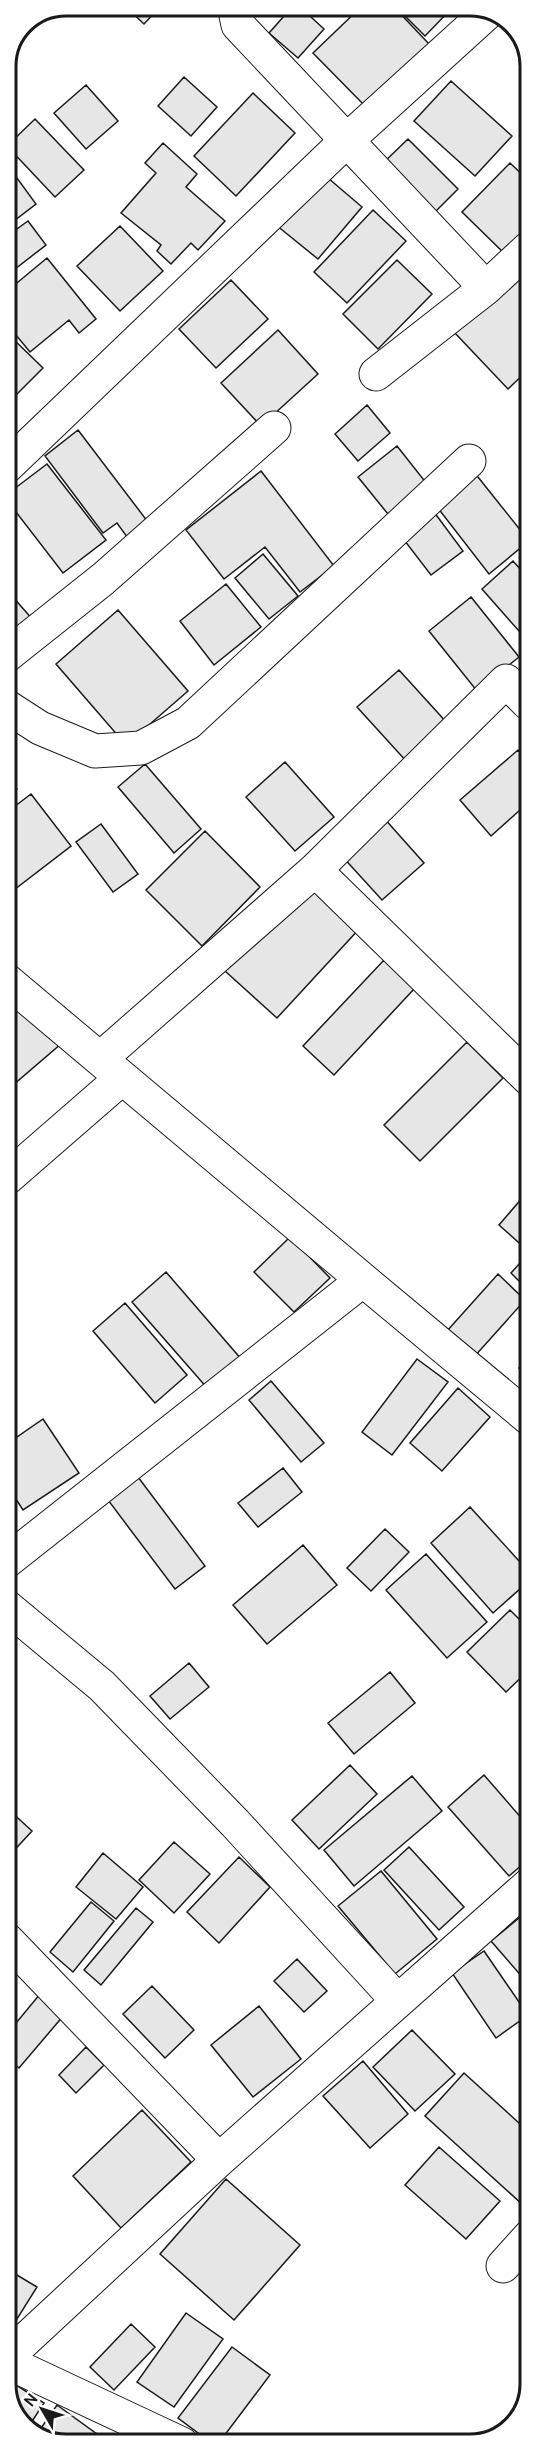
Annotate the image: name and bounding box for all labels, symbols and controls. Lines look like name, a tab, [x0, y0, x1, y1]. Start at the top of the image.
north arrow	[12, 2379, 72, 2439]
text: N	[20, 2390, 42, 2410]

